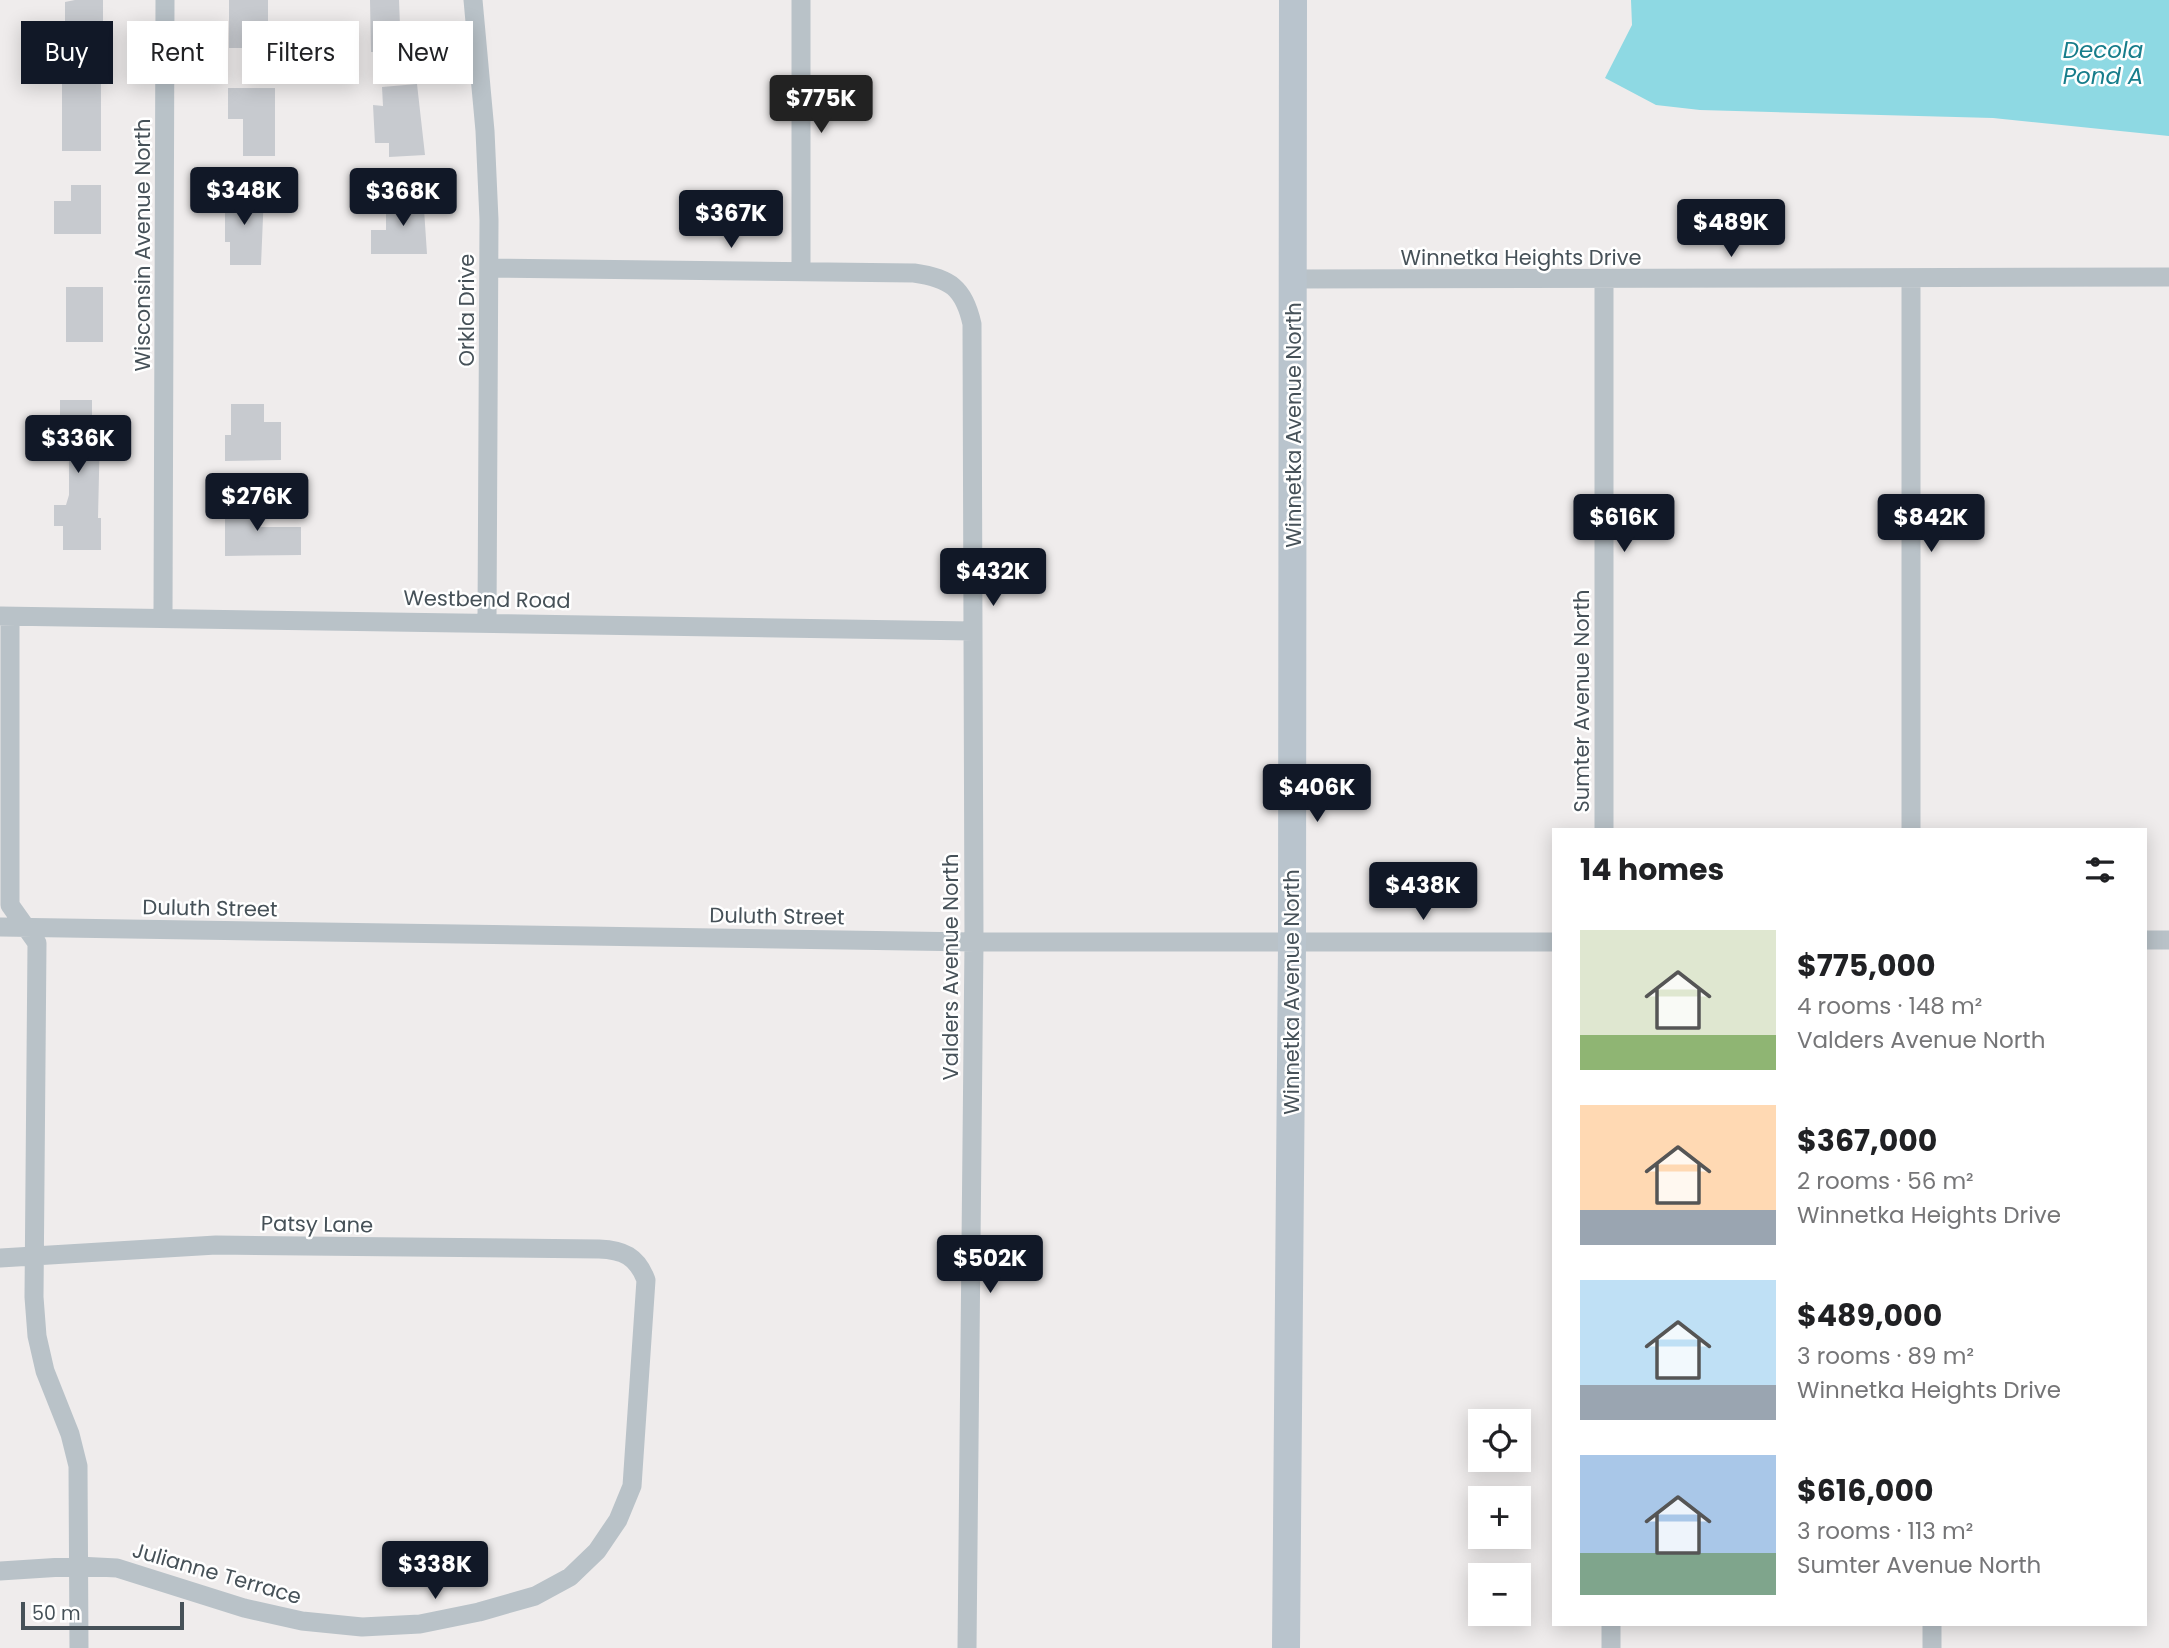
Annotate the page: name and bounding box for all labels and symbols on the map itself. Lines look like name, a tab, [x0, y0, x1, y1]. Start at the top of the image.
water label: Decola Pond A	[2063, 34, 2143, 92]
pin: $775K	[772, 76, 870, 135]
street label: Wisconsin Avenue North	[128, 118, 157, 372]
pin: $348K	[195, 168, 293, 227]
pin: $368K	[354, 168, 452, 228]
pin: $367K	[682, 190, 780, 250]
pin: $489K	[1682, 200, 1780, 259]
street label: Winnetka Heights Drive	[1400, 243, 1642, 272]
street label: Orkla Drive	[452, 254, 481, 366]
street label: Winnetka Avenue North	[1279, 302, 1308, 548]
pin: $336K	[29, 416, 127, 475]
pin: $276K	[208, 474, 306, 533]
pin: $616K	[1575, 494, 1673, 554]
pin: $842K	[1882, 494, 1980, 554]
pin: $432K	[944, 548, 1042, 608]
street label: Westbend Road	[403, 583, 571, 615]
street label: Sumter Avenue North	[1567, 589, 1596, 813]
pin: $406K	[1268, 764, 1366, 824]
street label: Valders Avenue North	[936, 854, 965, 1080]
pin: $438K	[1374, 862, 1472, 922]
street label: Winnetka Avenue North	[1277, 869, 1306, 1115]
street label: Duluth Street	[142, 892, 278, 924]
street label: Duluth Street	[709, 900, 845, 932]
street label: Patsy Lane	[261, 1209, 373, 1239]
pin: $502K	[941, 1236, 1039, 1295]
street label: Julianne Terrace	[129, 1535, 305, 1611]
pin: $338K	[386, 1542, 484, 1601]
scale bar	[21, 1599, 184, 1631]

